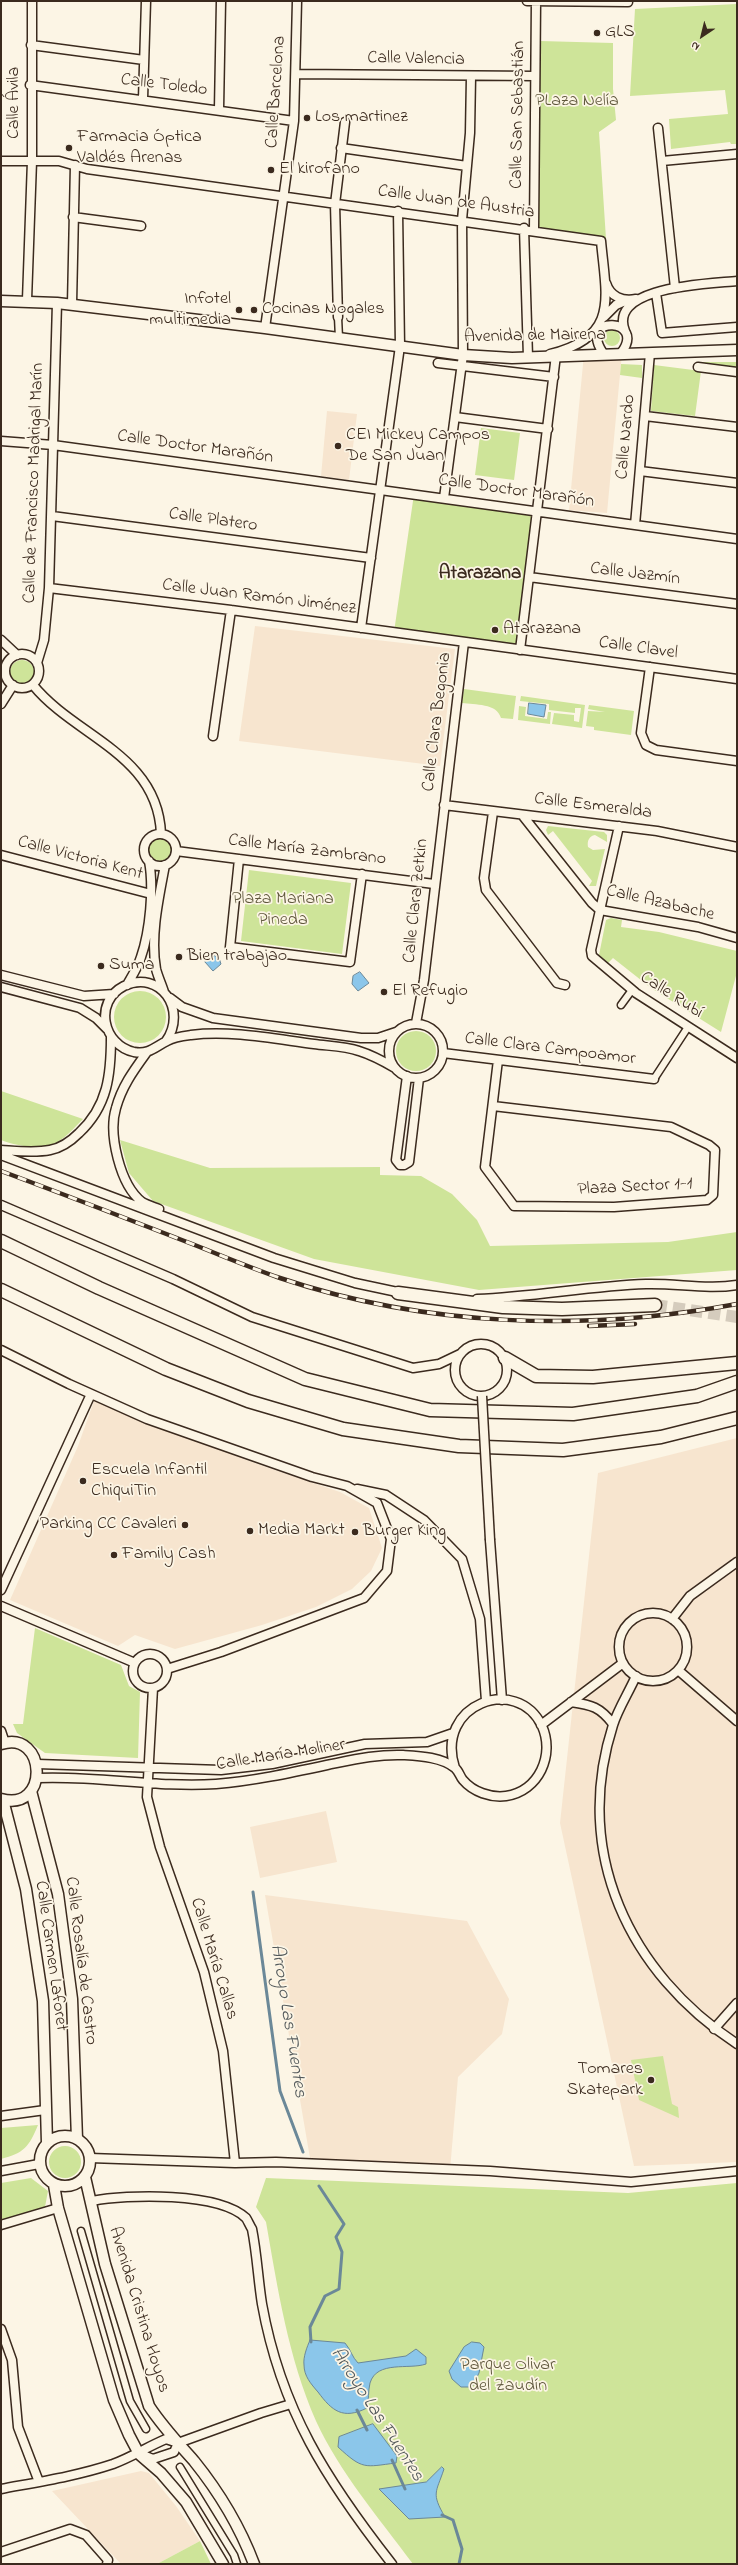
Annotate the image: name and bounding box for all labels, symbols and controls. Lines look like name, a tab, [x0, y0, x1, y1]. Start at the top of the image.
north arrow	[682, 16, 722, 56]
place label: GLS	[605, 22, 635, 44]
marker: GLS	[592, 28, 602, 38]
street label: Calle Barcelona	[262, 35, 292, 149]
text: N	[687, 37, 703, 55]
street label: Calle San Sebastián	[507, 41, 531, 189]
street label: Calle Valencia	[367, 48, 465, 72]
street label: Calle Ávila	[4, 67, 26, 139]
street label: Calle Toledo	[119, 70, 209, 102]
park label: PLaza Nelía	[535, 91, 619, 113]
place label: Los martinez	[315, 107, 408, 129]
marker: Los martinez	[302, 113, 312, 123]
place label: Farmacia Óptica Valdés Arenas	[77, 127, 202, 170]
marker: Farmacia Óptica Valdés Arenas	[64, 143, 74, 153]
place label: El kirofano	[279, 159, 360, 181]
marker: El kirofano	[266, 165, 276, 175]
street label: Calle Juan de Austria	[376, 181, 536, 225]
place label: Infotel multimedia	[149, 289, 231, 332]
place label: Cocinas Nogales	[262, 299, 384, 321]
marker: Infotel multimedia	[234, 305, 244, 315]
marker: Cocinas Nogales	[249, 305, 259, 315]
street label: Avenida de Mairena	[464, 325, 606, 349]
street label: Calle de Francisco Madrigal Marín	[20, 362, 50, 604]
street label: Calle Nardo	[613, 394, 641, 480]
place label: CEI Mickey Campos De San Juan	[346, 425, 490, 468]
street label: Calle Doctor Marañón	[116, 426, 274, 470]
marker: CEI Mickey Campos De San Juan	[333, 441, 343, 451]
street label: Calle Doctor Marañón	[437, 470, 595, 514]
street label: Calle Platero	[167, 504, 259, 538]
street label: Calle Jazmín	[589, 559, 681, 591]
district label: Atarazana	[439, 564, 521, 586]
street label: Calle Juan Ramón Jiménez	[161, 575, 357, 621]
place label: Atarazana	[503, 619, 581, 641]
marker: Atarazana	[490, 625, 500, 635]
street label: Calle Clavel	[597, 633, 679, 665]
street label: Calle Clara Begonia	[419, 651, 457, 793]
street label: Calle Esmeralda	[533, 789, 653, 825]
street label: Calle María Zambrano	[227, 831, 387, 871]
street label: Calle Victoria Kent	[15, 832, 145, 886]
street label: Calle Clara Zetkin	[400, 838, 434, 964]
street label: Calle Azabache	[604, 881, 716, 927]
park label: Plaza Mariana Pineda	[232, 889, 334, 932]
place label: Bien trabajao	[187, 946, 287, 968]
marker: Bien trabajao	[174, 952, 184, 962]
place label: Suma	[109, 955, 154, 977]
marker: Suma	[96, 961, 106, 971]
street label: Calle Rubí	[635, 968, 707, 1024]
place label: El Refugio	[392, 981, 468, 1003]
marker: El Refugio	[379, 987, 389, 997]
street label: Calle Clara Campoamor	[463, 1029, 637, 1071]
street label: Plaza Sector 1-1	[577, 1174, 693, 1202]
place label: Escuela Infantil ChiquiTin	[91, 1460, 207, 1502]
marker: Escuela Infantil ChiquiTin	[78, 1476, 88, 1486]
place label: Parking CC Cavaleri	[40, 1514, 177, 1536]
marker: Parking CC Cavaleri	[180, 1520, 190, 1530]
place label: Media Markt	[258, 1520, 345, 1542]
place label: Burger King	[363, 1521, 446, 1543]
marker: Media Markt	[245, 1526, 255, 1536]
marker: Burger King	[350, 1527, 360, 1537]
place label: Family Cash	[122, 1544, 215, 1566]
marker: Family Cash	[109, 1550, 119, 1560]
street label: Calle María Moliner	[215, 1735, 347, 1777]
street label: Calle Rosalía de Castro	[59, 1876, 101, 2046]
street label: Calle Carmen Laforet	[29, 1879, 71, 2033]
street label: Calle María Callas	[184, 1895, 242, 2023]
water label: Arroyo Las Fuentes	[264, 1943, 310, 2099]
place label: Tomares Skatepark	[567, 2059, 643, 2102]
marker: Tomares Skatepark	[646, 2075, 656, 2085]
street label: Avenida Cristina Hoyos	[102, 2224, 174, 2396]
water label: Arroyo Las Fuentes	[324, 2344, 428, 2486]
park label: Parque Olivar del Zaudín	[460, 2355, 556, 2398]

